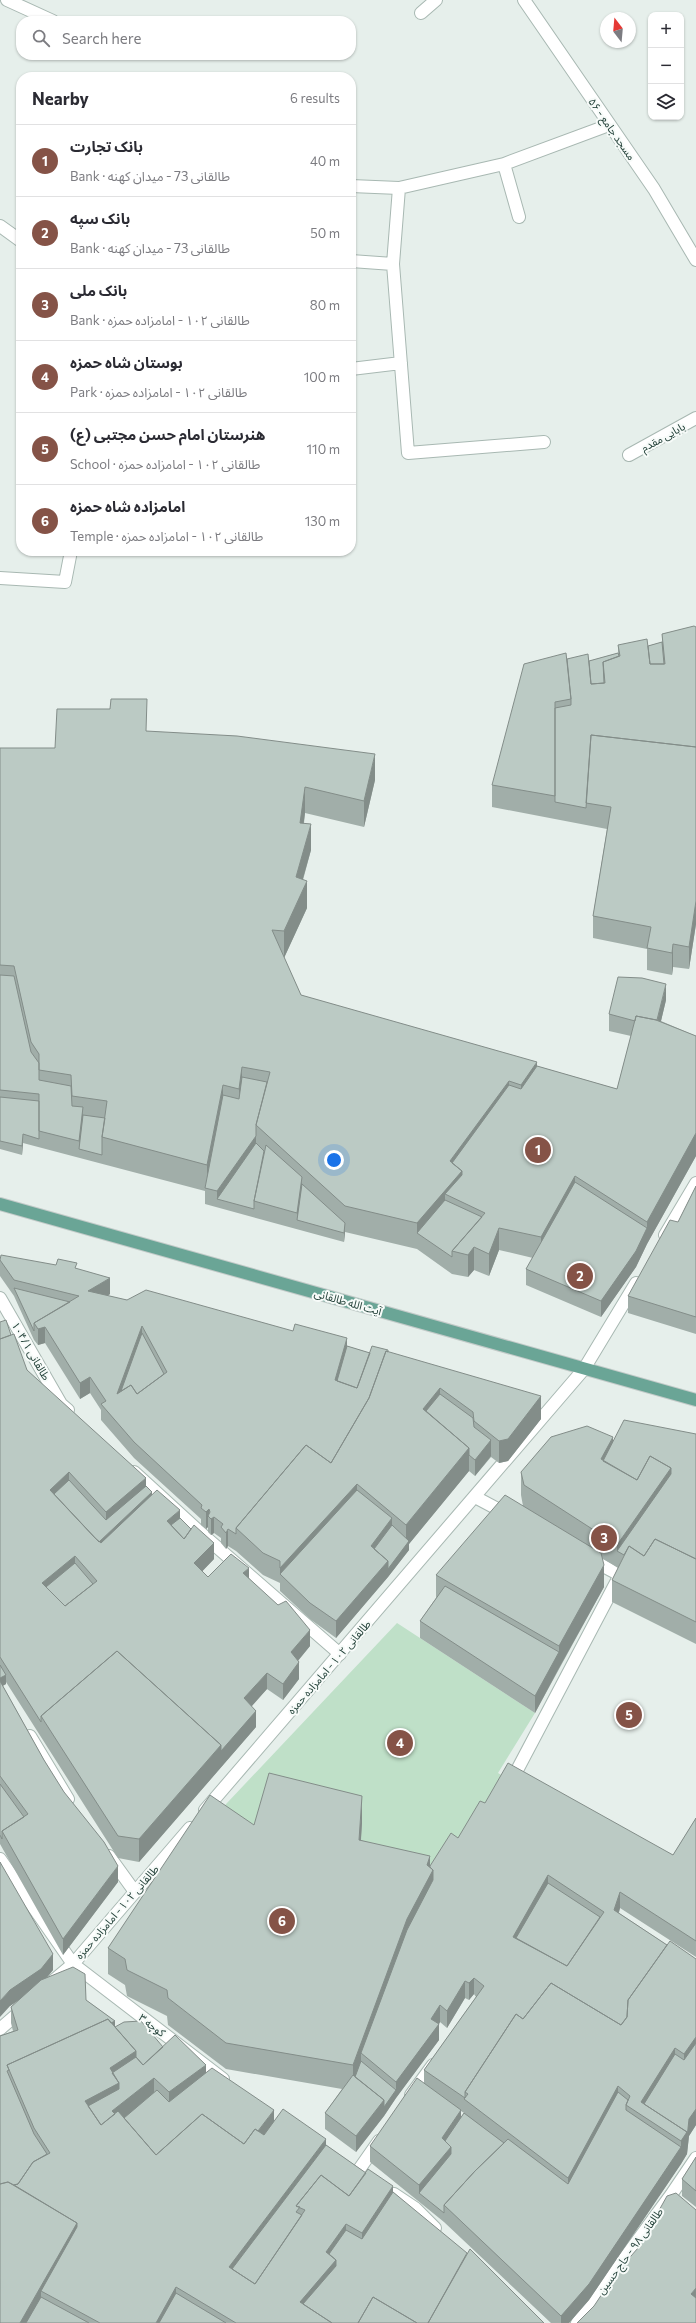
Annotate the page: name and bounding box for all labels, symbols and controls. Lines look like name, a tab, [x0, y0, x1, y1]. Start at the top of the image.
north arrow	[600, 12, 636, 48]
map controls	[648, 12, 684, 120]
button: +	[648, 12, 684, 48]
search box	[16, 16, 356, 60]
icon: search	[30, 27, 52, 49]
text: Search here	[62, 29, 141, 47]
button: −	[648, 48, 684, 84]
button: layers	[648, 84, 684, 120]
text: Nearby	[32, 88, 89, 109]
text: 6 results	[290, 90, 340, 106]
street label: ۵۶ - مسجد جامع	[585, 95, 639, 164]
text: بانک تجارت	[70, 137, 143, 155]
text: 1	[42, 153, 48, 169]
text: 40 m	[310, 153, 340, 169]
text: Bank · طالقانی 73 - میدان کهنه	[70, 168, 230, 184]
text: بانک سپه	[70, 209, 130, 227]
text: 2	[41, 225, 49, 241]
text: 50 m	[310, 225, 340, 241]
text: Bank · طالقانی 73 - میدان کهنه	[70, 240, 230, 256]
text: بانک ملی	[70, 281, 127, 299]
text: 3	[41, 297, 49, 313]
text: 80 m	[310, 297, 340, 313]
text: Bank · طالقانی ۱۰۲ - امامزاده حمزه	[70, 312, 250, 328]
text: بوستان شاه حمزه	[70, 353, 183, 371]
text: 4	[41, 369, 49, 385]
text: 100 m	[304, 369, 340, 385]
text: Park · طالقانی ۱۰۲ - امامزاده حمزه	[70, 384, 247, 400]
street label: بابایی مقدم	[639, 419, 688, 456]
text: هنرستان امام حسن مجتبی (ع)	[70, 425, 265, 443]
text: 5	[41, 441, 49, 457]
text: 110 m	[307, 441, 340, 457]
text: School · طالقانی ۱۰۲ - امامزاده حمزه	[70, 456, 260, 472]
text: امامزاده شاه حمزه	[70, 497, 185, 515]
text: 6	[41, 513, 49, 529]
text: 130 m	[305, 513, 340, 529]
text: Temple · طالقانی ۱۰۲ - امامزاده حمزه	[70, 528, 263, 544]
pin: 1	[525, 1135, 551, 1165]
your location	[324, 1150, 344, 1170]
pin: 2	[567, 1261, 593, 1291]
street label: آیت الله طالقانی	[313, 1286, 384, 1319]
street label: طالقانی ۱۰۴/۱	[9, 1319, 53, 1383]
pin: 3	[591, 1523, 617, 1553]
street label: طالقانی ۱۰۲ - امامزاده حمزه	[284, 1617, 374, 1717]
pin: 5	[616, 1700, 642, 1730]
pin: 4	[387, 1728, 413, 1758]
street label: طالقانی ۱۰۲ - امامزاده حمزه	[72, 1862, 162, 1962]
pin: 6	[269, 1906, 295, 1936]
street label: کوچه ۳	[135, 2010, 169, 2041]
street label: طالقانی ۹۸ - حاج حسین	[594, 2205, 667, 2298]

